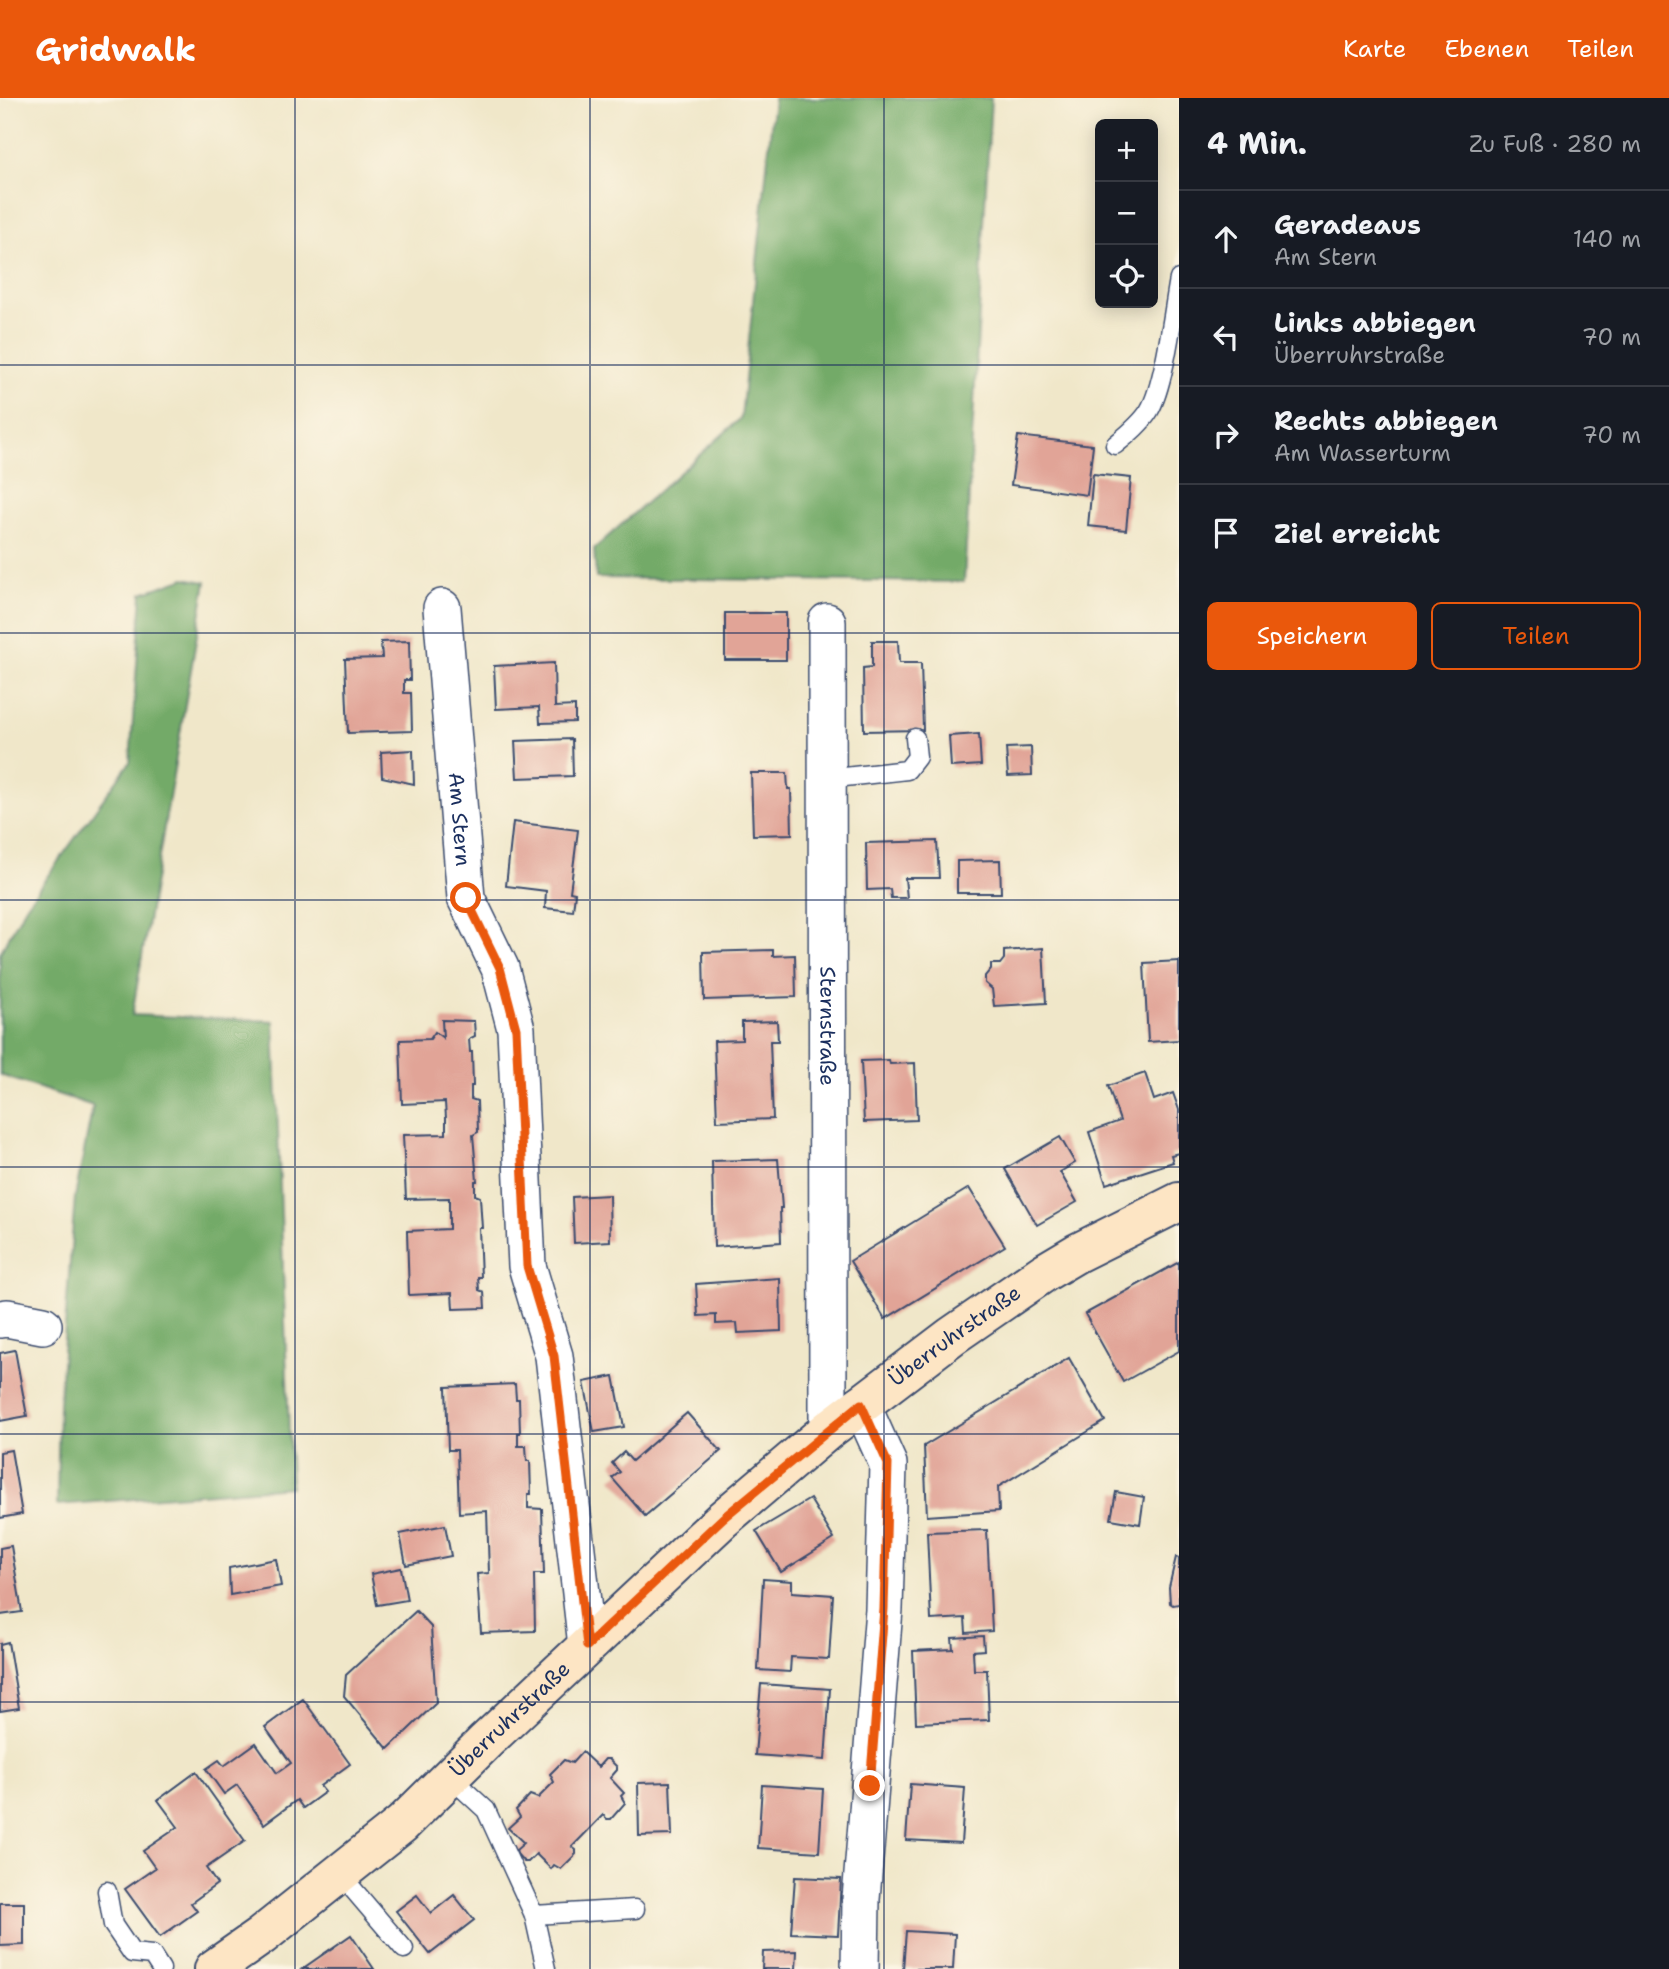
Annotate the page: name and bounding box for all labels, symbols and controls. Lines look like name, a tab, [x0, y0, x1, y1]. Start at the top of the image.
text: Gridwalk	[35, 27, 196, 72]
text: Karte	[1343, 33, 1406, 65]
text: Ebenen	[1444, 33, 1529, 65]
text: Teilen	[1567, 33, 1634, 65]
map controls	[1095, 119, 1158, 308]
button: +	[1095, 119, 1158, 182]
text: 4 Min.	[1207, 123, 1307, 164]
text: Zu Fuß · 280 m	[1469, 129, 1641, 159]
button: −	[1095, 182, 1158, 245]
text: Geradeaus	[1274, 207, 1421, 242]
icon: ahead	[1207, 220, 1245, 258]
text: 140 m	[1573, 224, 1641, 254]
text: Am Stern	[1274, 242, 1377, 272]
button: locate	[1095, 245, 1158, 308]
text: Links abbiegen	[1274, 305, 1476, 340]
icon: left	[1207, 318, 1245, 356]
text: 70 m	[1582, 322, 1641, 352]
text: Überruhrstraße	[1274, 340, 1445, 370]
text: Rechts abbiegen	[1274, 403, 1498, 438]
icon: right	[1207, 416, 1245, 454]
text: 70 m	[1582, 420, 1641, 450]
text: Am Wasserturm	[1274, 438, 1451, 468]
icon: arrive	[1207, 514, 1245, 552]
text: Ziel erreicht	[1274, 516, 1440, 551]
button: Speichern	[1207, 602, 1417, 670]
button: Teilen	[1431, 602, 1641, 670]
street label: Am Stern	[442, 771, 477, 867]
route start	[450, 882, 481, 913]
street label: Sternstraße	[813, 966, 842, 1086]
street label: Überruhrstraße	[883, 1279, 1026, 1393]
street label: Überruhrstraße	[444, 1655, 576, 1783]
route end	[854, 1770, 885, 1801]

